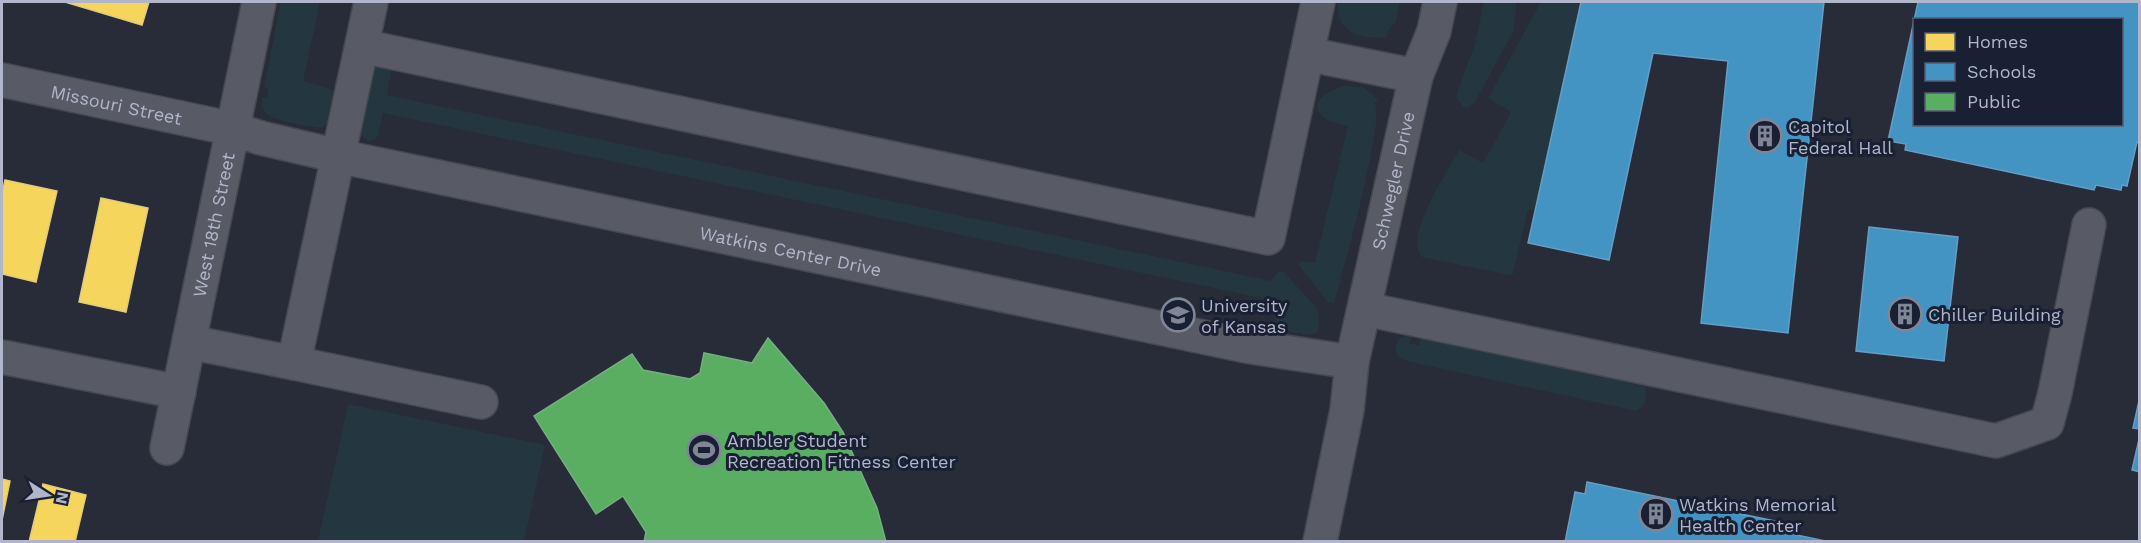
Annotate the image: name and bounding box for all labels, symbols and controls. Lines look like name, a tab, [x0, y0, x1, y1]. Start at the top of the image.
legend	[1913, 18, 2123, 126]
text: Homes	[1967, 31, 2028, 52]
text: Schools	[1967, 61, 2036, 82]
street label: Missouri Street	[49, 80, 184, 129]
text: Public	[1967, 91, 2021, 112]
street label: Schwegler Drive	[1367, 109, 1418, 252]
place label: Capitol Federal Hall	[1788, 116, 1893, 158]
building icon: Capitol Federal Hall	[1747, 118, 1783, 154]
street label: West 18th Street	[188, 150, 238, 299]
street label: Watkins Center Drive	[698, 221, 883, 280]
place label: University of Kansas	[1201, 295, 1288, 337]
building icon: Chiller Building	[1887, 296, 1923, 332]
school or university icon: University of Kansas	[1160, 297, 1196, 333]
place label: Chiller Building	[1928, 304, 2061, 325]
place label: Ambler Student Recreation Fitness Center	[727, 430, 956, 472]
sports icon: Ambler Student Recreation Fitness Center	[686, 432, 722, 468]
north arrow	[18, 465, 78, 525]
text: N	[52, 490, 73, 506]
place label: Watkins Memorial Health Center	[1679, 494, 1837, 536]
building icon: Watkins Memorial Health Center	[1638, 496, 1674, 532]

